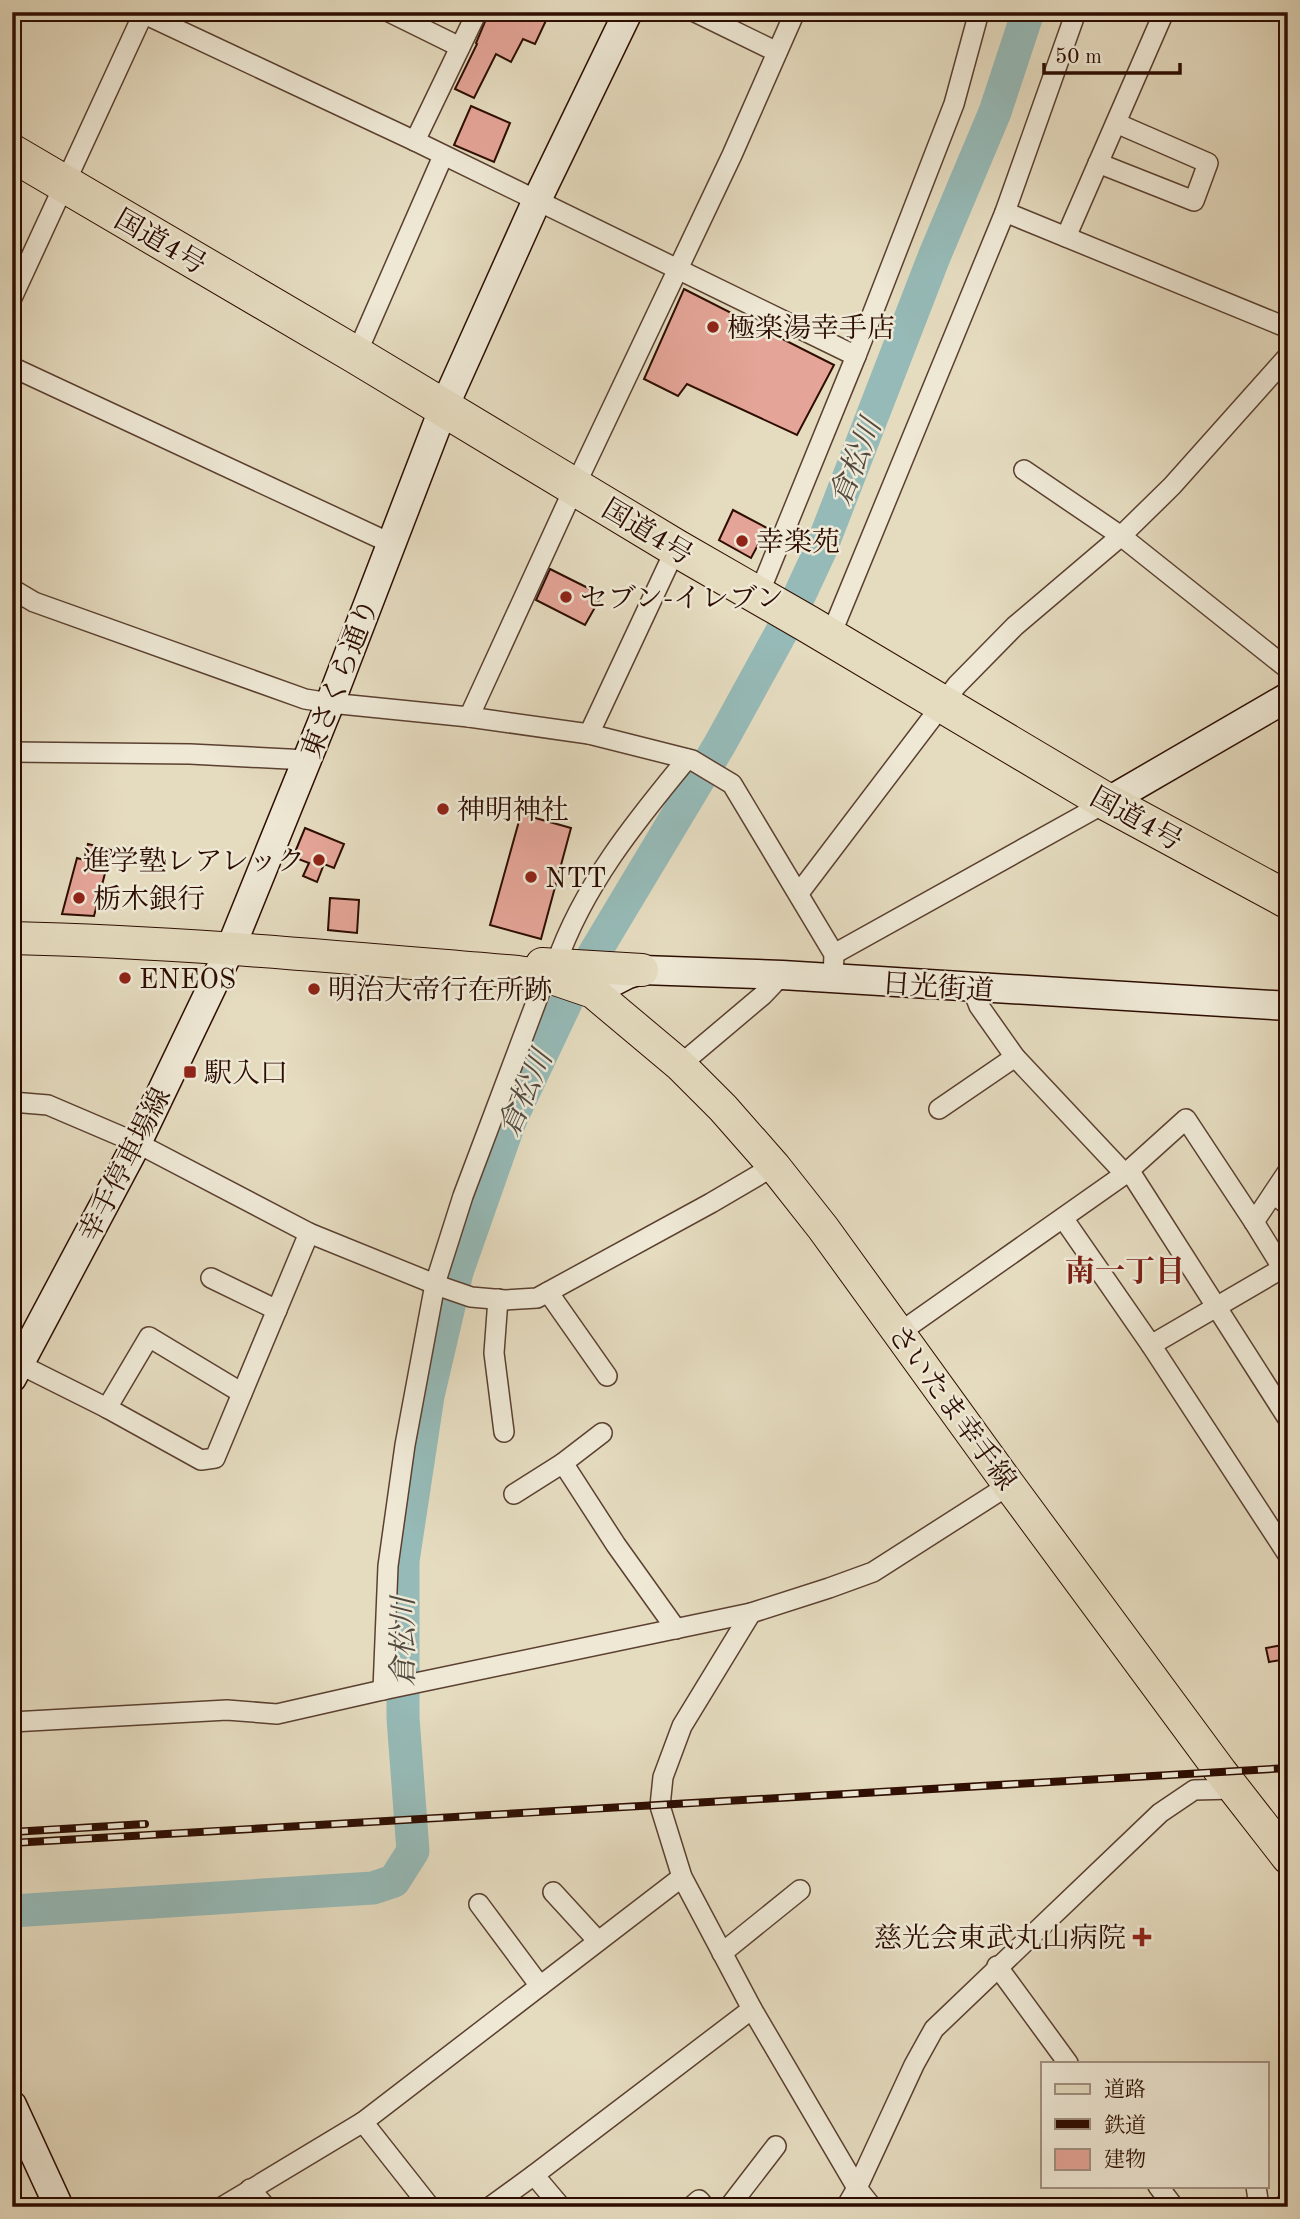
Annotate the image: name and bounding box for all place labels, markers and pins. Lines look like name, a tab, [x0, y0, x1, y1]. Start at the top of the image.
place label: 極楽湯幸手店	[727, 313, 895, 344]
marker: 極楽湯幸手店	[705, 319, 721, 335]
place label: 幸楽苑	[756, 527, 840, 558]
marker: 幸楽苑	[734, 533, 750, 549]
place label: セブン-イレブン	[580, 584, 784, 614]
marker: セブン-イレブン	[558, 589, 574, 605]
place label: 神明神社	[457, 795, 569, 826]
marker: 神明神社	[435, 801, 451, 817]
place label: 進学塾レアレック	[82, 846, 305, 877]
marker: 進学塾レアレック	[311, 852, 327, 868]
place label: NTT	[545, 866, 607, 894]
marker: NTT	[523, 869, 539, 885]
place label: 栃木銀行	[93, 884, 205, 915]
marker: 栃木銀行	[71, 890, 87, 906]
place label: ENEOS	[139, 967, 236, 995]
marker: ENEOS	[117, 970, 133, 986]
place label: 明治大帝行在所跡	[328, 975, 552, 1006]
marker: 明治大帝行在所跡	[306, 981, 322, 997]
place label: 駅入口	[204, 1059, 288, 1089]
marker: 駅入口	[182, 1064, 198, 1080]
place label: 慈光会東武丸山病院	[874, 1923, 1126, 1954]
marker: 慈光会東武丸山病院	[1132, 1927, 1152, 1947]

